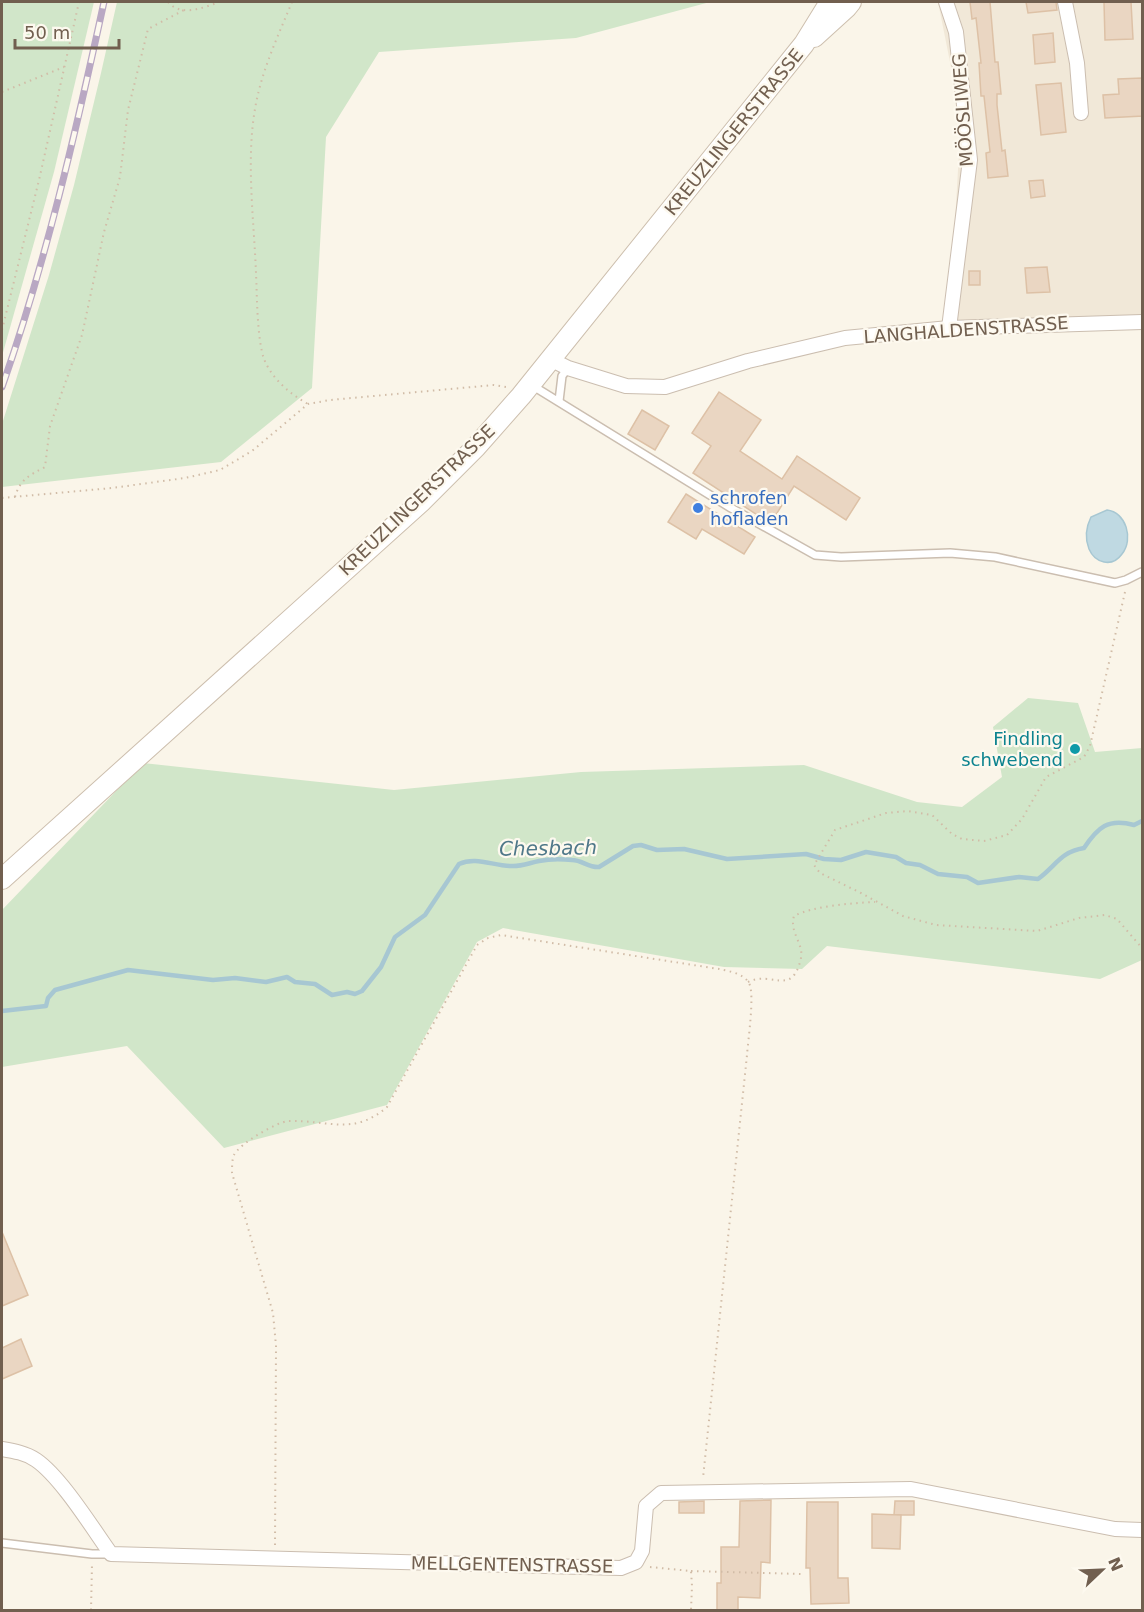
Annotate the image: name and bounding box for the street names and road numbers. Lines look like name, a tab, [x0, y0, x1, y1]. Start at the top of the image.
street label: KREUZLINGERSTRASSE	[660, 44, 807, 219]
street label: MÖÖSLIWEG	[948, 53, 977, 168]
street label: LANGHALDENSTRASSE	[863, 312, 1069, 347]
street label: KREUZLINGERSTRASSE	[334, 420, 499, 580]
street label: MELLGENTENSTRASSE	[411, 1552, 613, 1577]

